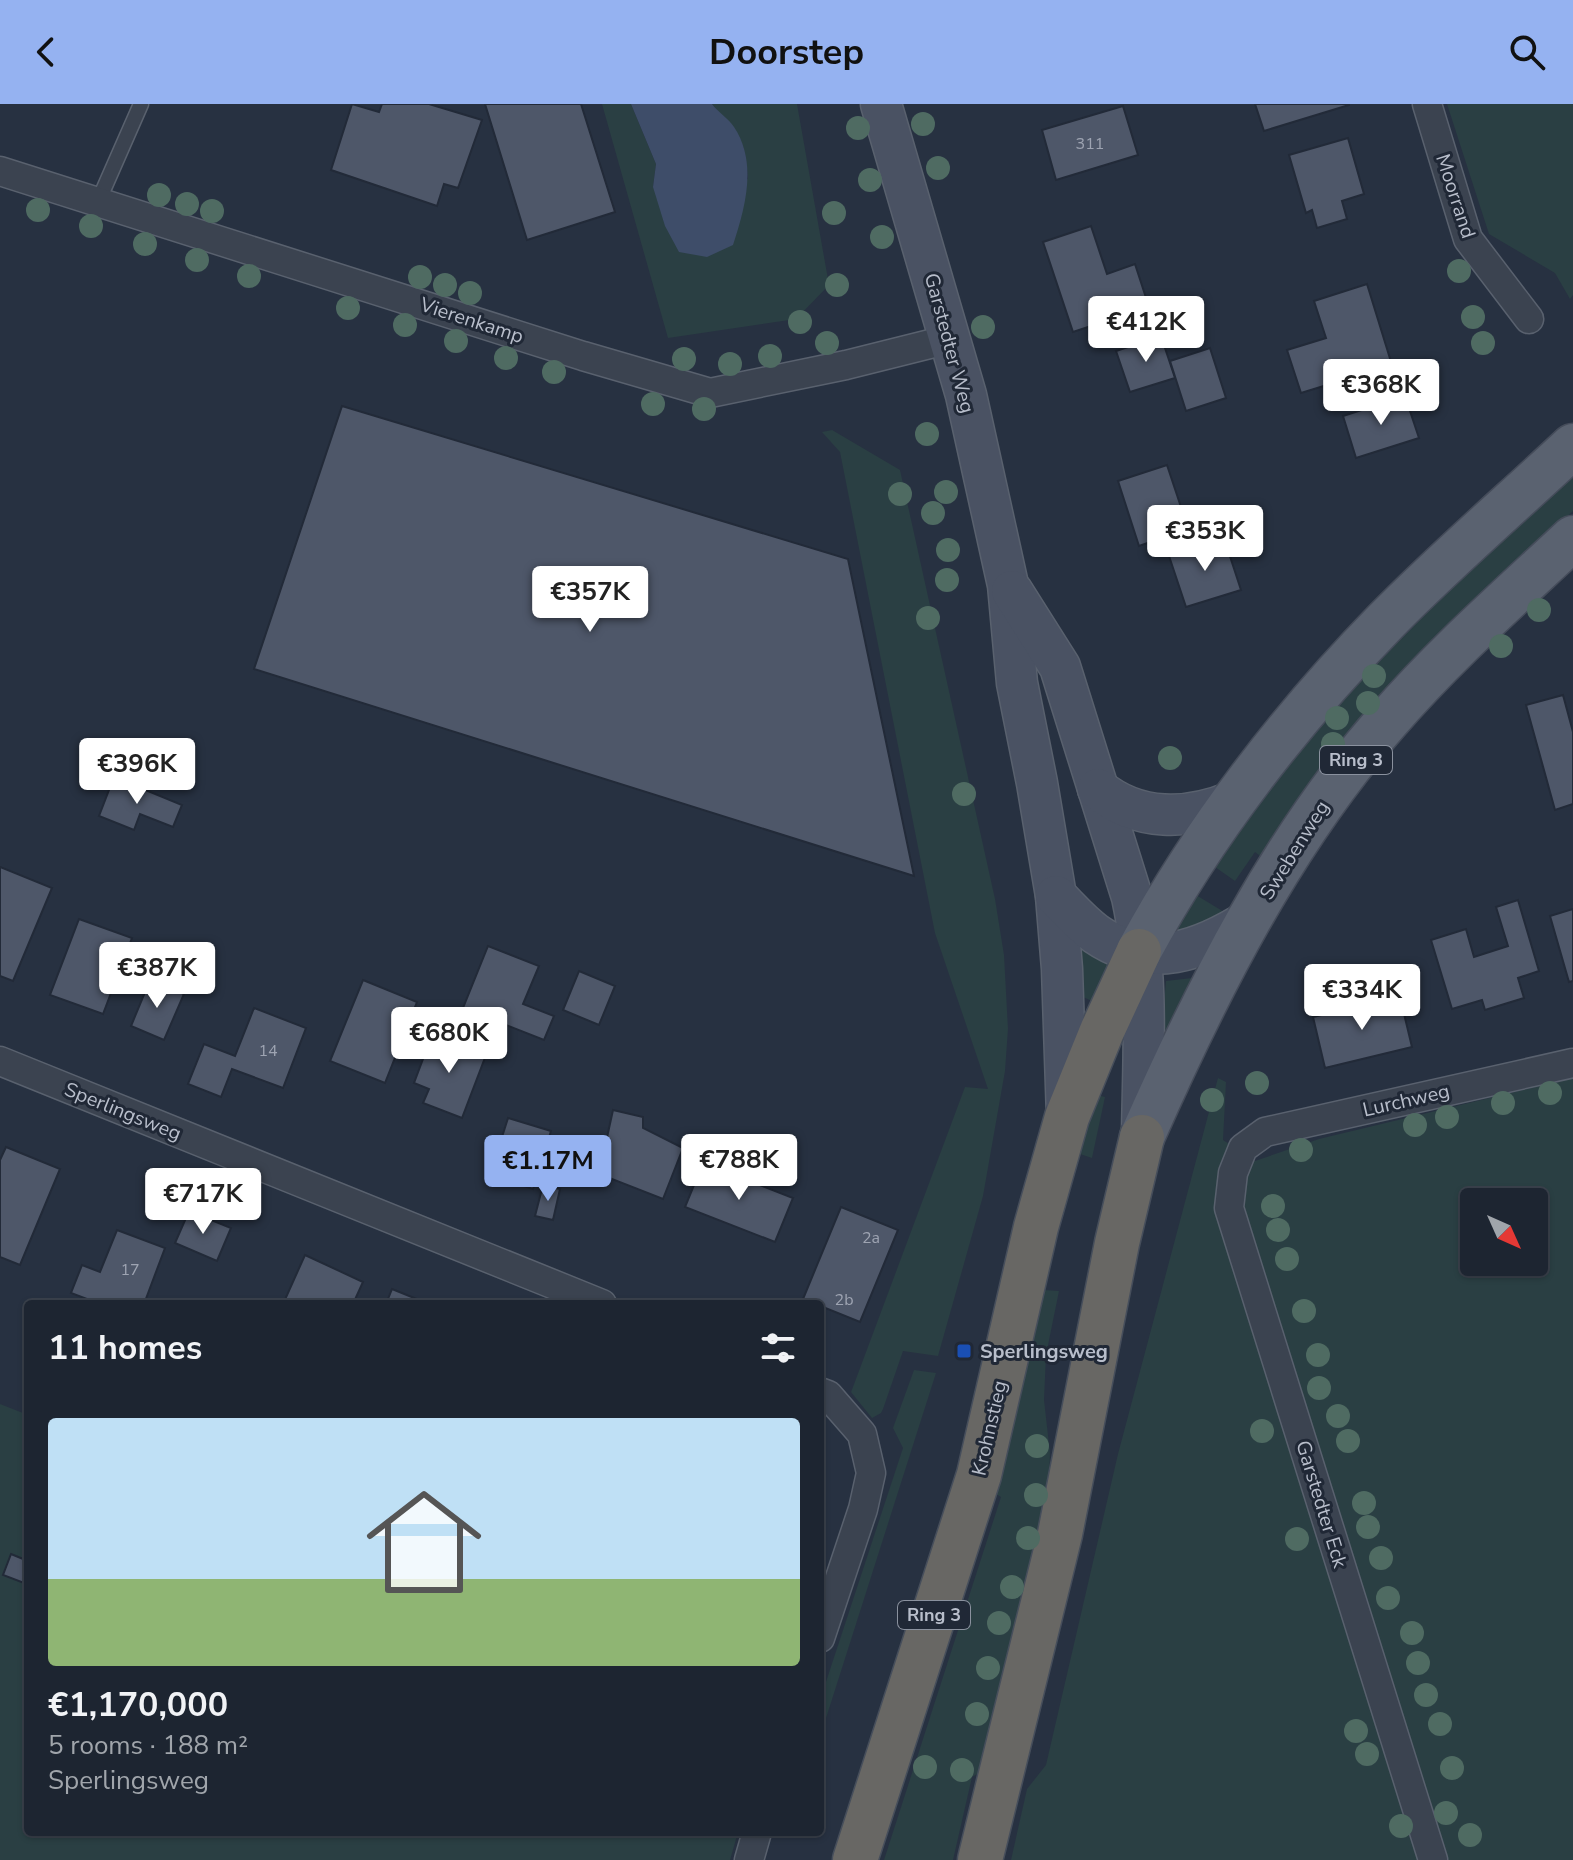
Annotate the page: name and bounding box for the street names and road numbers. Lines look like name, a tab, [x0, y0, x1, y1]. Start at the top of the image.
street label: Moorrand	[1429, 151, 1482, 242]
street label: Garstedter Weg	[918, 270, 981, 416]
street label: Vierenkamp	[416, 291, 527, 350]
road number: Ring 3	[1320, 746, 1392, 774]
street label: Swebenweg	[1253, 796, 1336, 905]
street label: Sperlingsweg	[60, 1076, 185, 1147]
street label: Lurchweg	[1360, 1077, 1452, 1124]
street label: Krohnstieg	[965, 1378, 1014, 1478]
street label: Garstedter Eck	[1289, 1437, 1354, 1572]
road number: Ring 3	[898, 1601, 970, 1629]

